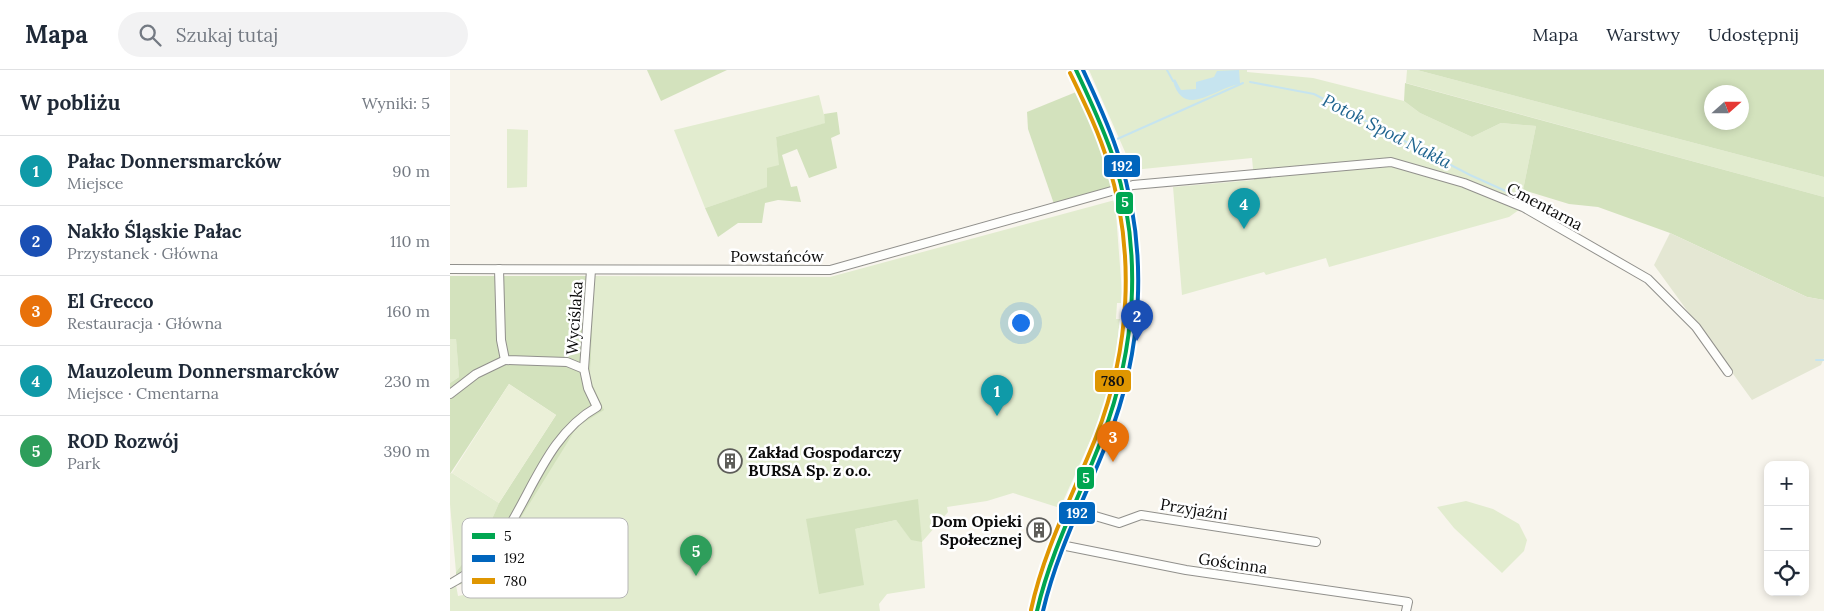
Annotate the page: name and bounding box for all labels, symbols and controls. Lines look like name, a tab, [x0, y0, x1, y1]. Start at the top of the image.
search box	[118, 12, 468, 57]
text: Mapa	[25, 19, 88, 50]
icon: search	[136, 21, 164, 49]
text: Szukaj tutaj	[176, 23, 278, 47]
text: Mapa	[1532, 23, 1578, 46]
text: Warstwy	[1606, 23, 1680, 46]
text: Udostępnij	[1708, 23, 1799, 46]
north arrow	[1704, 85, 1749, 130]
text: W pobliżu	[20, 89, 120, 116]
water label: Potok Spod Nakła	[1319, 89, 1456, 174]
text: Wyniki: 5	[362, 93, 430, 113]
text: Pałac Donnersmarcków	[67, 149, 281, 173]
line badge: 192	[1103, 154, 1141, 178]
text: 192	[1111, 157, 1133, 175]
text: 1	[33, 161, 39, 181]
text: 90 m	[392, 161, 430, 181]
text: Miejsce	[67, 173, 124, 193]
street label: Cmentarna	[1504, 178, 1586, 234]
pin: 4	[1228, 188, 1260, 229]
line badge: 5	[1115, 191, 1134, 215]
text: 5	[1121, 193, 1129, 211]
text: Nakło Śląskie Pałac	[67, 219, 242, 243]
text: 2	[32, 231, 40, 251]
text: 110 m	[390, 231, 430, 251]
text: Przystanek · Główna	[67, 243, 219, 263]
street label: Powstańców	[730, 246, 824, 266]
street label: Wyciślaka	[561, 280, 587, 356]
text: El Grecco	[67, 289, 154, 313]
pin: 2	[1121, 300, 1153, 341]
text: 3	[32, 301, 40, 321]
text: 160 m	[386, 301, 430, 321]
your location	[1008, 310, 1034, 336]
text: Restauracja · Główna	[67, 313, 222, 333]
text: Mauzoleum Donnersmarcków	[67, 359, 339, 383]
line badge: 780	[1094, 369, 1132, 393]
text: 4	[32, 371, 40, 391]
text: 230 m	[384, 371, 430, 391]
text: 780	[1101, 372, 1125, 390]
pin: 1	[981, 375, 1013, 416]
text: Miejsce · Cmentarna	[67, 383, 219, 403]
pin: 3	[1097, 421, 1129, 462]
text: ROD Rozwój	[67, 429, 179, 453]
text: 5	[32, 441, 40, 461]
text: 390 m	[383, 441, 430, 461]
place label: Zakład Gospodarczy BURSA Sp. z o.o.	[748, 442, 902, 480]
building icon: Zakład Gospodarczy BURSA Sp. z o.o.	[717, 448, 743, 474]
text: Park	[67, 453, 100, 473]
map controls	[1764, 461, 1809, 596]
button: +	[1764, 461, 1809, 506]
line badge: 5	[1076, 466, 1095, 490]
text: 5	[1082, 469, 1090, 487]
street label: Przyjaźni	[1159, 494, 1229, 524]
line badge: 192	[1058, 501, 1096, 525]
text: 192	[1066, 504, 1088, 522]
button: −	[1764, 506, 1809, 551]
place label: Dom Opieki Społecznej	[931, 511, 1022, 549]
building icon: Dom Opieki Społecznej	[1026, 517, 1052, 543]
legend	[462, 518, 628, 598]
text: 5	[504, 527, 512, 545]
pin: 5	[680, 535, 712, 576]
street label: Gościnna	[1197, 548, 1269, 578]
text: 192	[504, 549, 525, 567]
button: locate	[1764, 551, 1809, 596]
text: 780	[504, 572, 527, 590]

